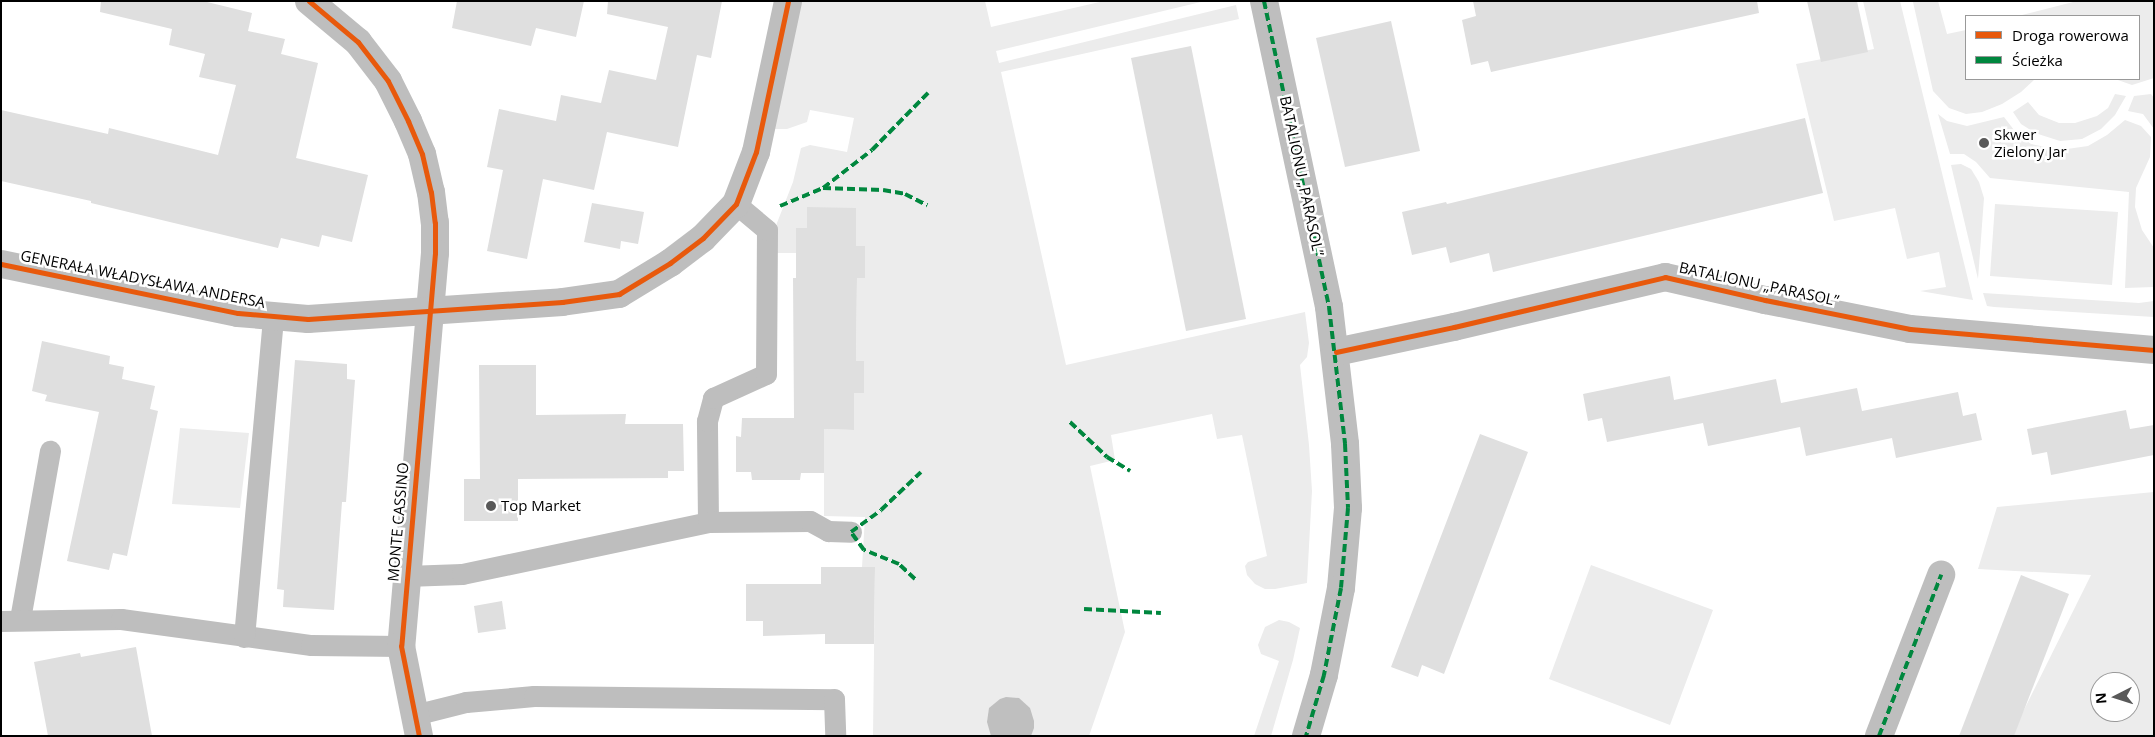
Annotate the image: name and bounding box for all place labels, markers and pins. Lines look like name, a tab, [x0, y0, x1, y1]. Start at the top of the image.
place label: Skwer Zielony Jar	[1994, 125, 2067, 160]
marker: Skwer Zielony Jar	[1978, 137, 1990, 149]
place label: Top Market	[501, 497, 581, 515]
marker: Top Market	[485, 500, 497, 512]

